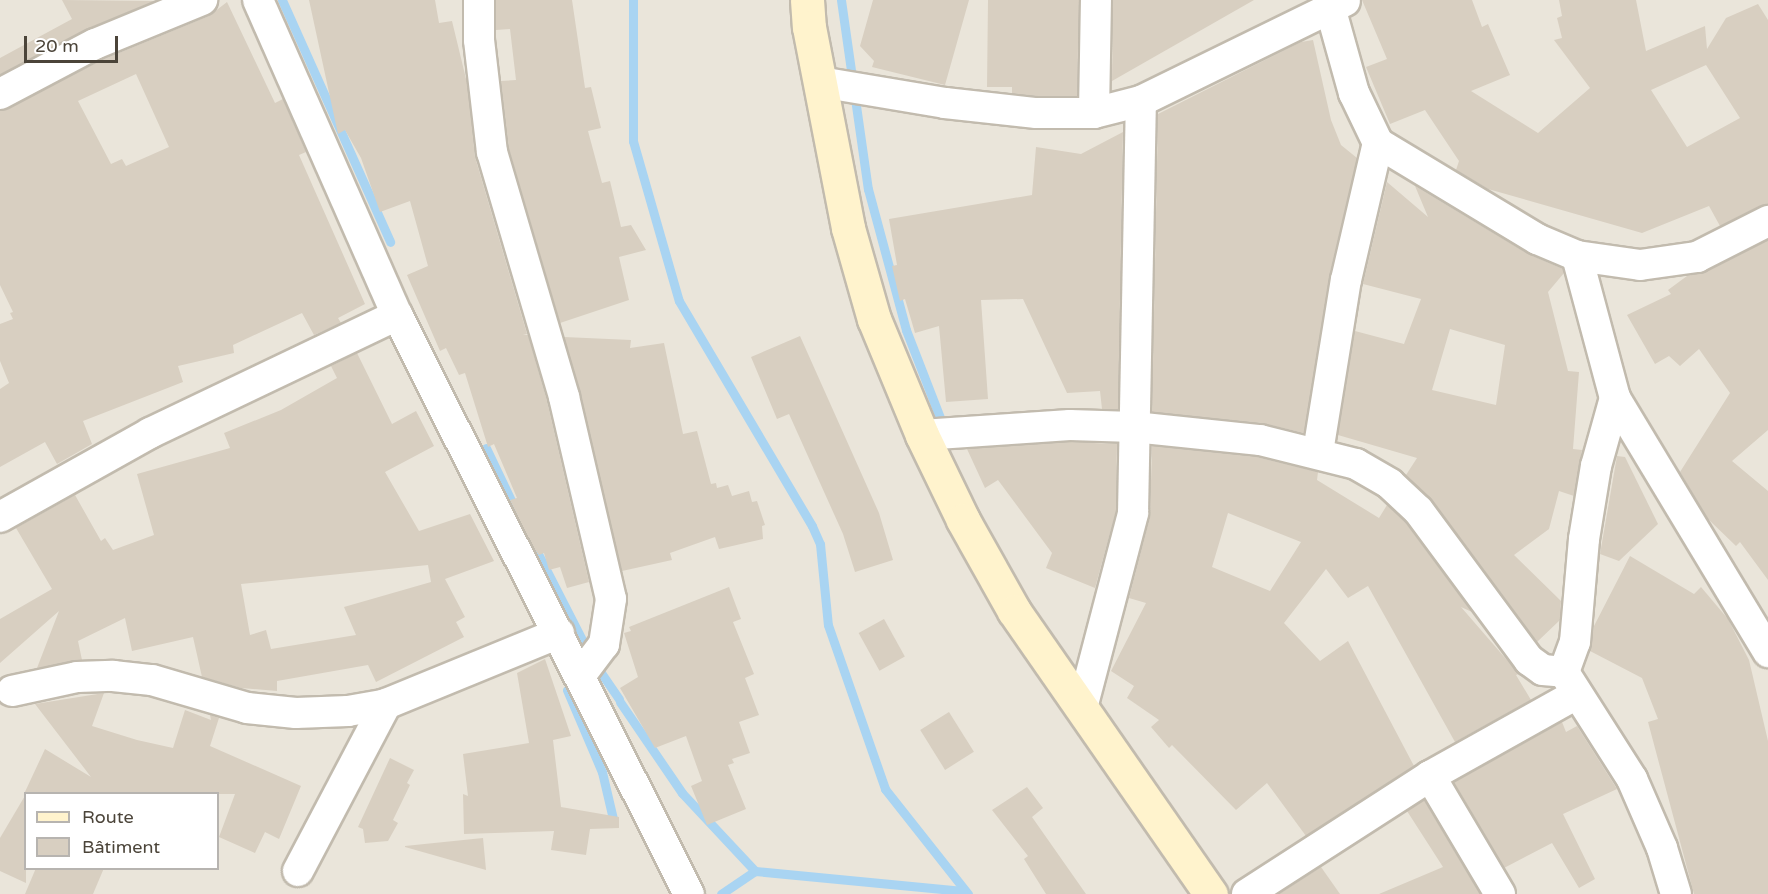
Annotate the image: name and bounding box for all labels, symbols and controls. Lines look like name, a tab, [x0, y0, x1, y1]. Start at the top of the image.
scale bar	[27, 24, 122, 62]
text: 20 m	[35, 35, 79, 57]
legend	[24, 792, 219, 870]
text: Route	[82, 806, 134, 828]
text: Bâtiment	[82, 836, 160, 858]

